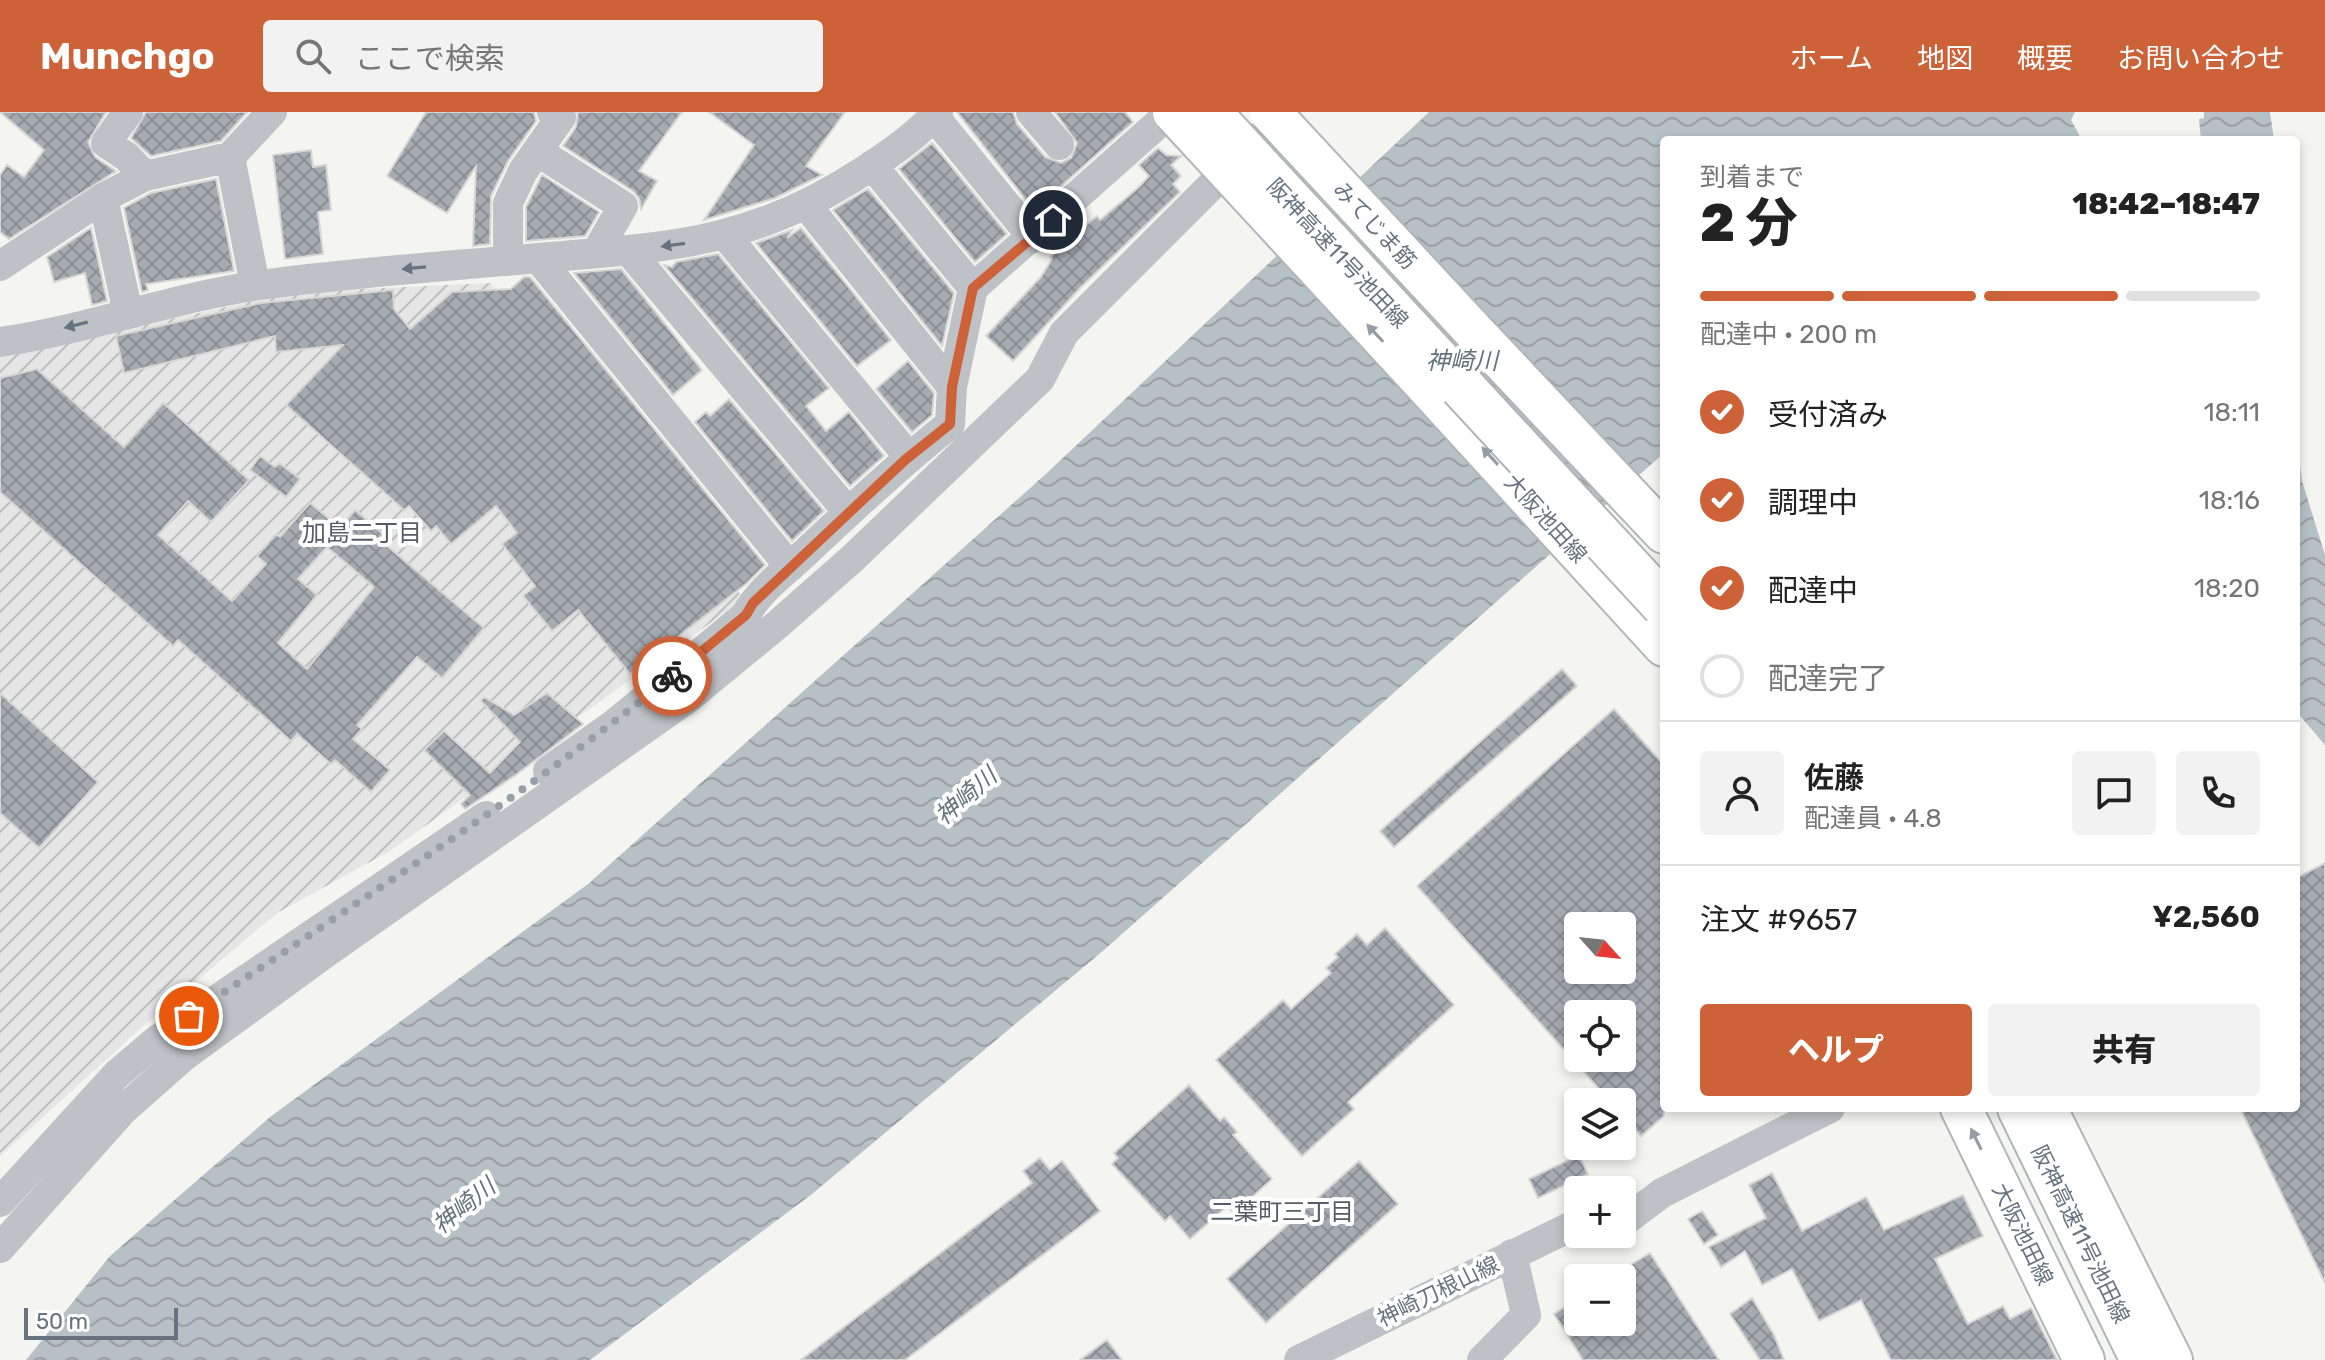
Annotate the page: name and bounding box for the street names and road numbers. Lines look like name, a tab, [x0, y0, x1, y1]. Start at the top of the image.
street label: 阪神高速11号池田線	[1261, 173, 1414, 334]
street label: みてじま筋	[1327, 176, 1422, 275]
street label: 大阪池田線	[1499, 468, 1592, 568]
street label: 阪神高速11号池田線	[2026, 1141, 2135, 1328]
street label: 大阪池田線	[1986, 1179, 2059, 1290]
street label: 神崎刀根山線	[1373, 1250, 1503, 1333]

